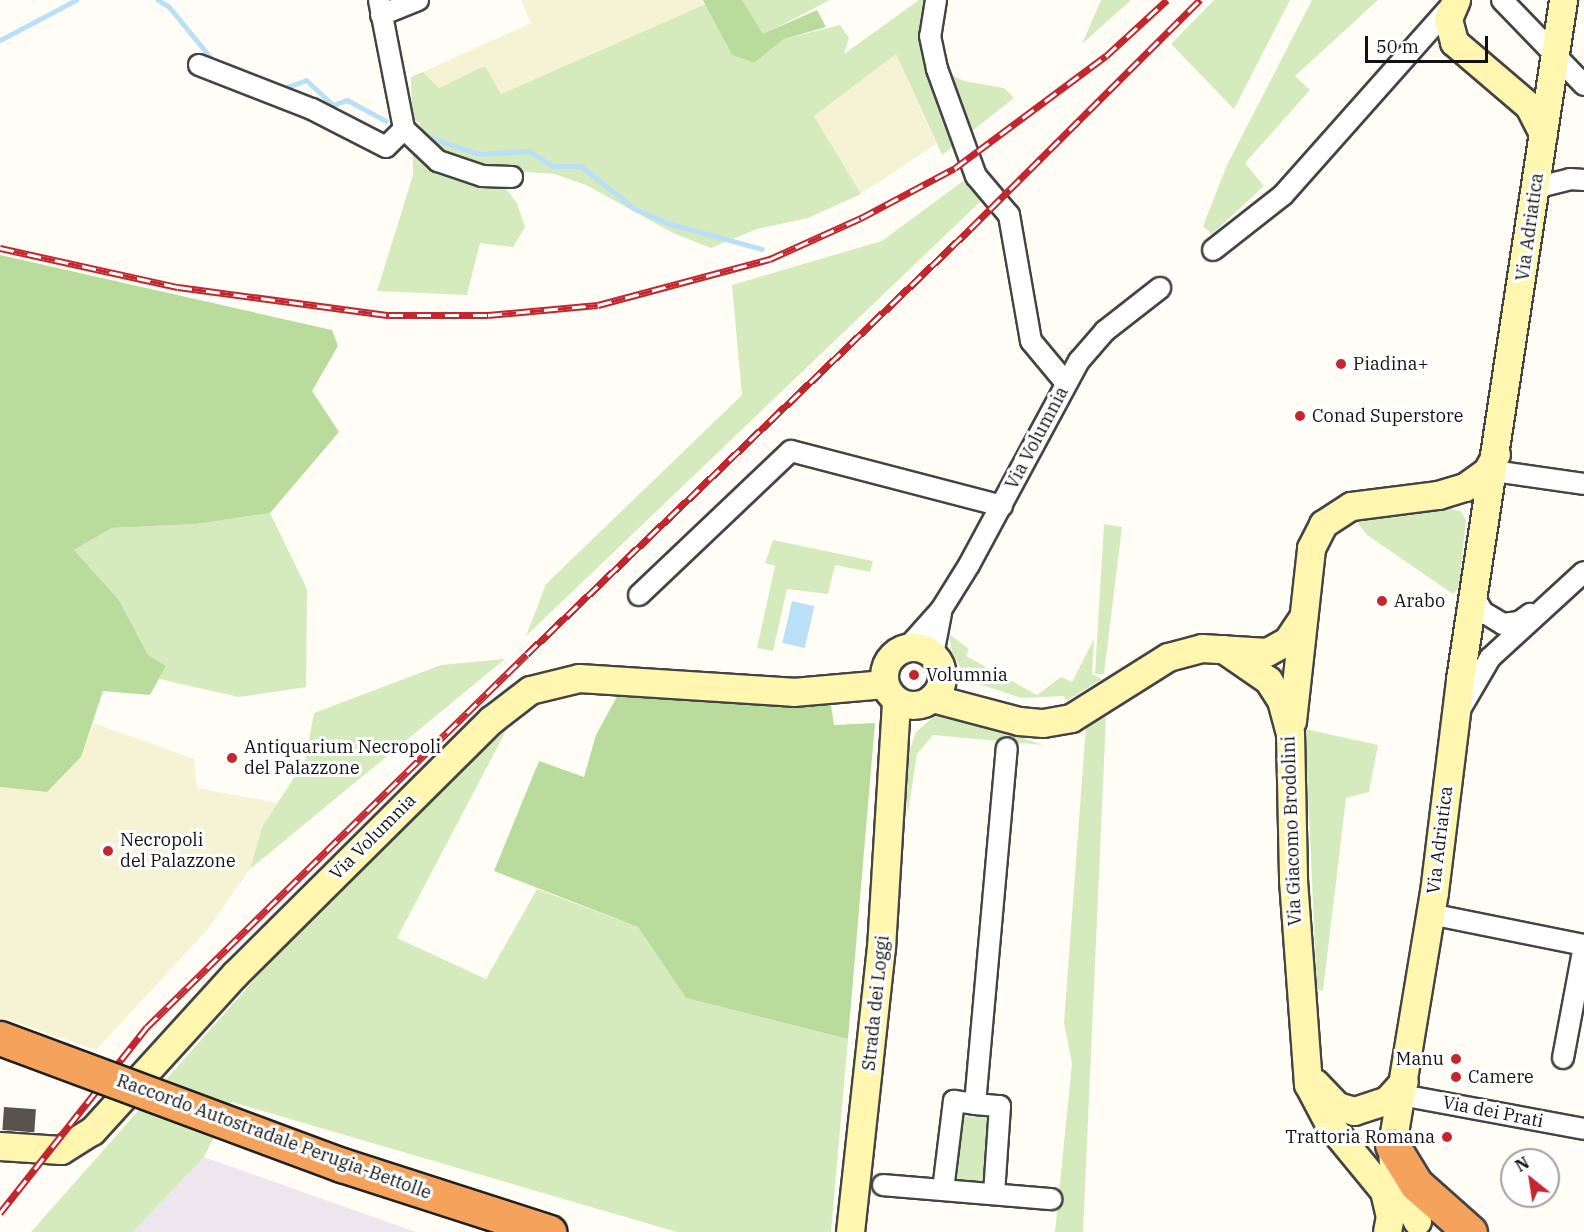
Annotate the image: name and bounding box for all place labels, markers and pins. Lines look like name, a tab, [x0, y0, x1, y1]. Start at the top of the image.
place label: Piadina+	[1353, 353, 1428, 375]
marker: Piadina+	[1334, 357, 1348, 371]
place label: Conad Superstore	[1312, 405, 1463, 427]
marker: Conad Superstore	[1293, 409, 1307, 423]
place label: Arabo	[1394, 590, 1445, 612]
marker: Arabo	[1375, 594, 1389, 608]
place label: Volumnia	[926, 664, 1008, 686]
marker: Volumnia	[907, 668, 921, 682]
place label: Antiquarium Necropoli del Palazzone	[244, 737, 441, 780]
marker: Antiquarium Necropoli del Palazzone	[225, 751, 239, 765]
place label: Necropoli del Palazzone	[120, 830, 236, 872]
marker: Necropoli del Palazzone	[101, 844, 115, 858]
place label: Manu	[1396, 1048, 1444, 1070]
marker: Manu	[1449, 1052, 1463, 1066]
place label: Camere	[1468, 1066, 1534, 1088]
marker: Camere	[1449, 1070, 1463, 1084]
place label: Trattoria Romana	[1285, 1126, 1435, 1148]
marker: Trattoria Romana	[1440, 1130, 1454, 1144]

